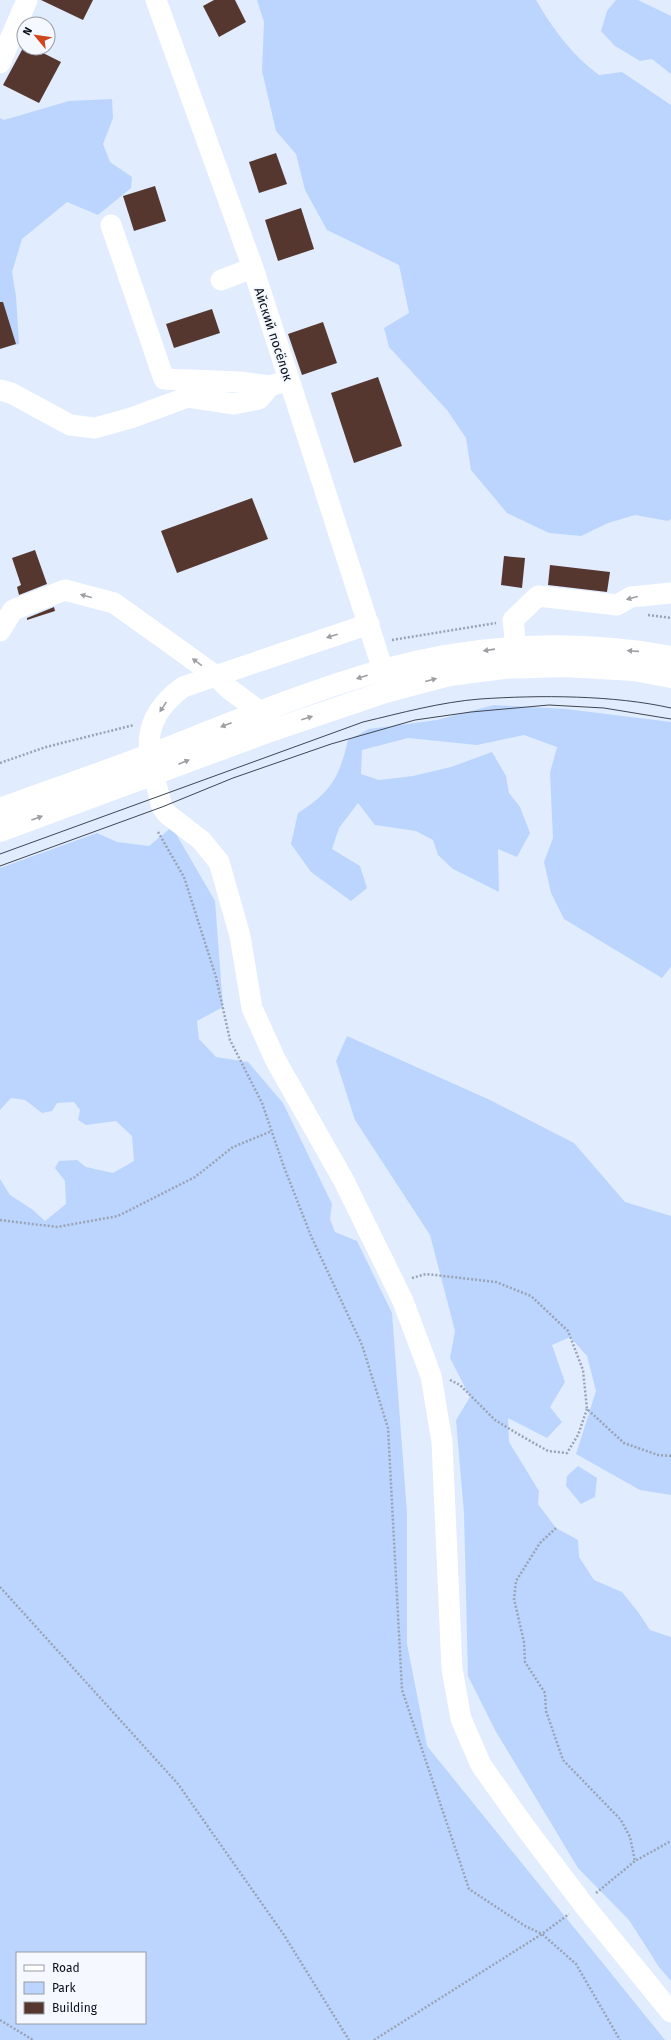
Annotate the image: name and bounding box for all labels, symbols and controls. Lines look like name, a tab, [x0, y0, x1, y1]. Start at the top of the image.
north arrow	[16, 16, 56, 56]
text: N	[20, 25, 35, 38]
street label: Айский посёлок	[251, 286, 296, 383]
one-way arrow	[80, 592, 92, 598]
one-way arrow	[626, 595, 638, 601]
one-way arrow	[326, 633, 338, 639]
one-way arrow	[483, 647, 495, 653]
one-way arrow	[627, 647, 639, 654]
one-way arrow	[191, 657, 202, 666]
one-way arrow	[356, 674, 368, 680]
one-way arrow	[425, 677, 437, 683]
one-way arrow	[159, 702, 167, 712]
one-way arrow	[301, 715, 313, 721]
one-way arrow	[220, 723, 232, 729]
one-way arrow	[179, 759, 191, 765]
one-way arrow	[31, 814, 43, 820]
legend	[16, 1952, 146, 2024]
text: Road	[52, 1961, 80, 1975]
text: Park	[52, 1981, 76, 1995]
text: Building	[52, 2001, 98, 2015]

